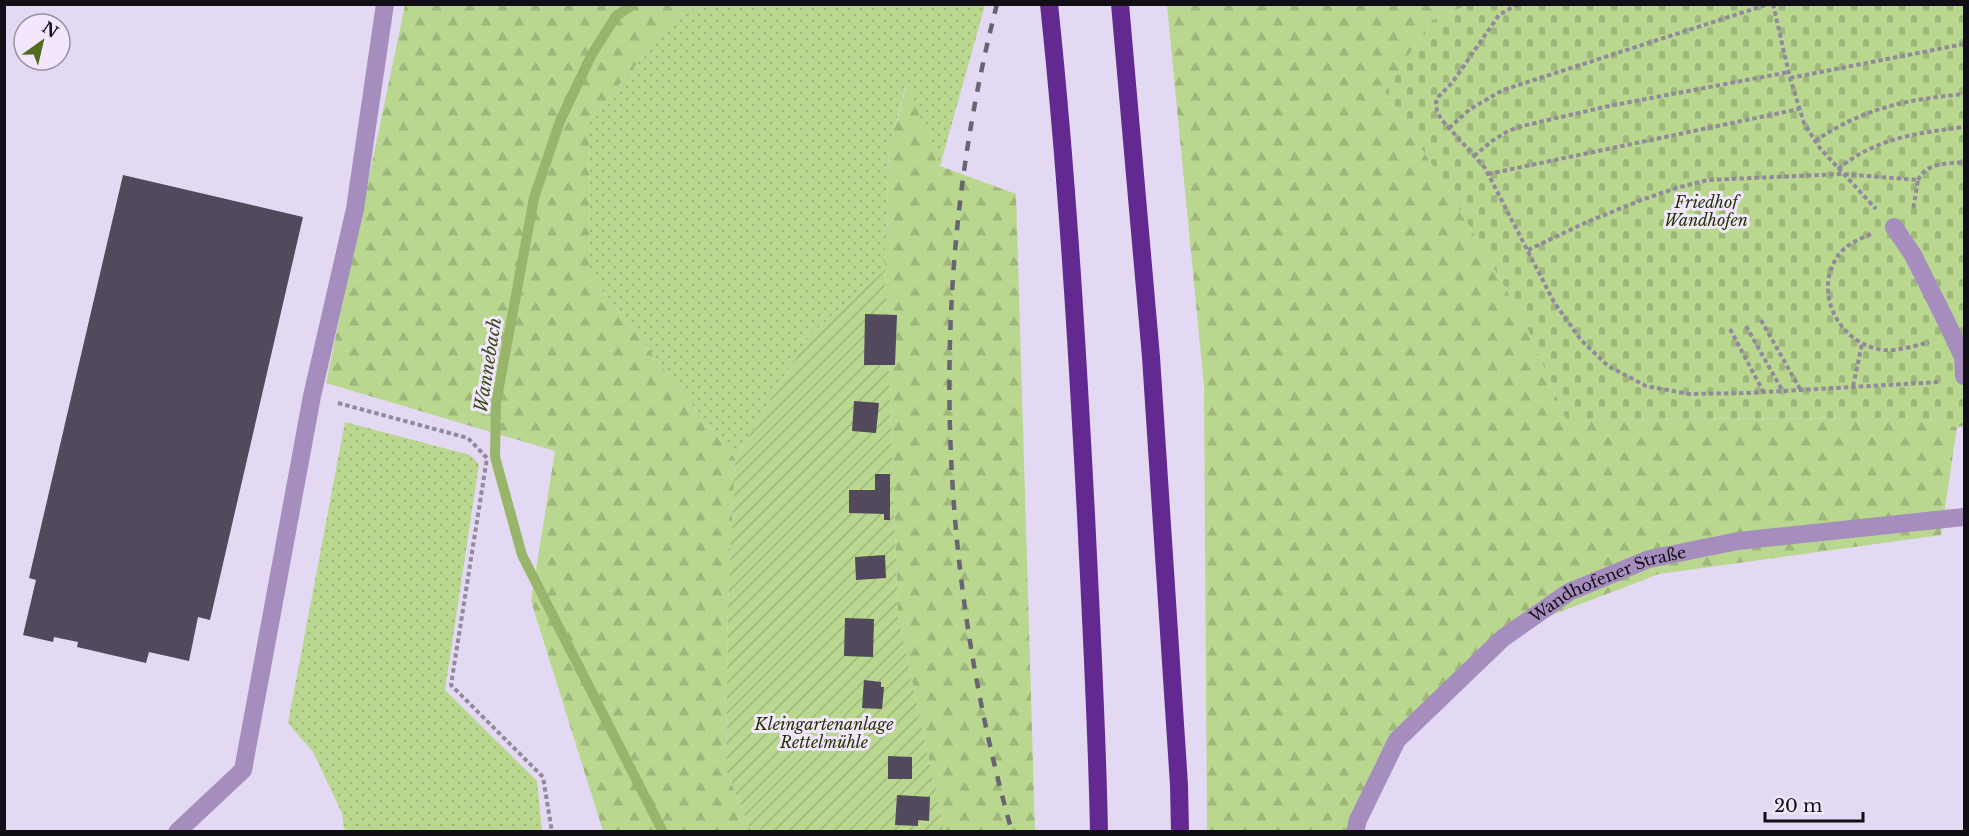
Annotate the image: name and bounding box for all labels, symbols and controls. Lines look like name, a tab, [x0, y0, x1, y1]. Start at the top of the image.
north arrow	[12, 12, 72, 72]
text: N	[39, 17, 62, 42]
park label: Friedhof Wandhofen	[1664, 192, 1748, 230]
water label: Wannebach	[470, 316, 506, 414]
street label: Wandhofener Straße	[1525, 542, 1688, 627]
park label: Kleingartenanlage Rettelmühle	[754, 714, 894, 752]
scale bar	[1765, 785, 1862, 823]
text: 20 m	[1774, 795, 1822, 817]

